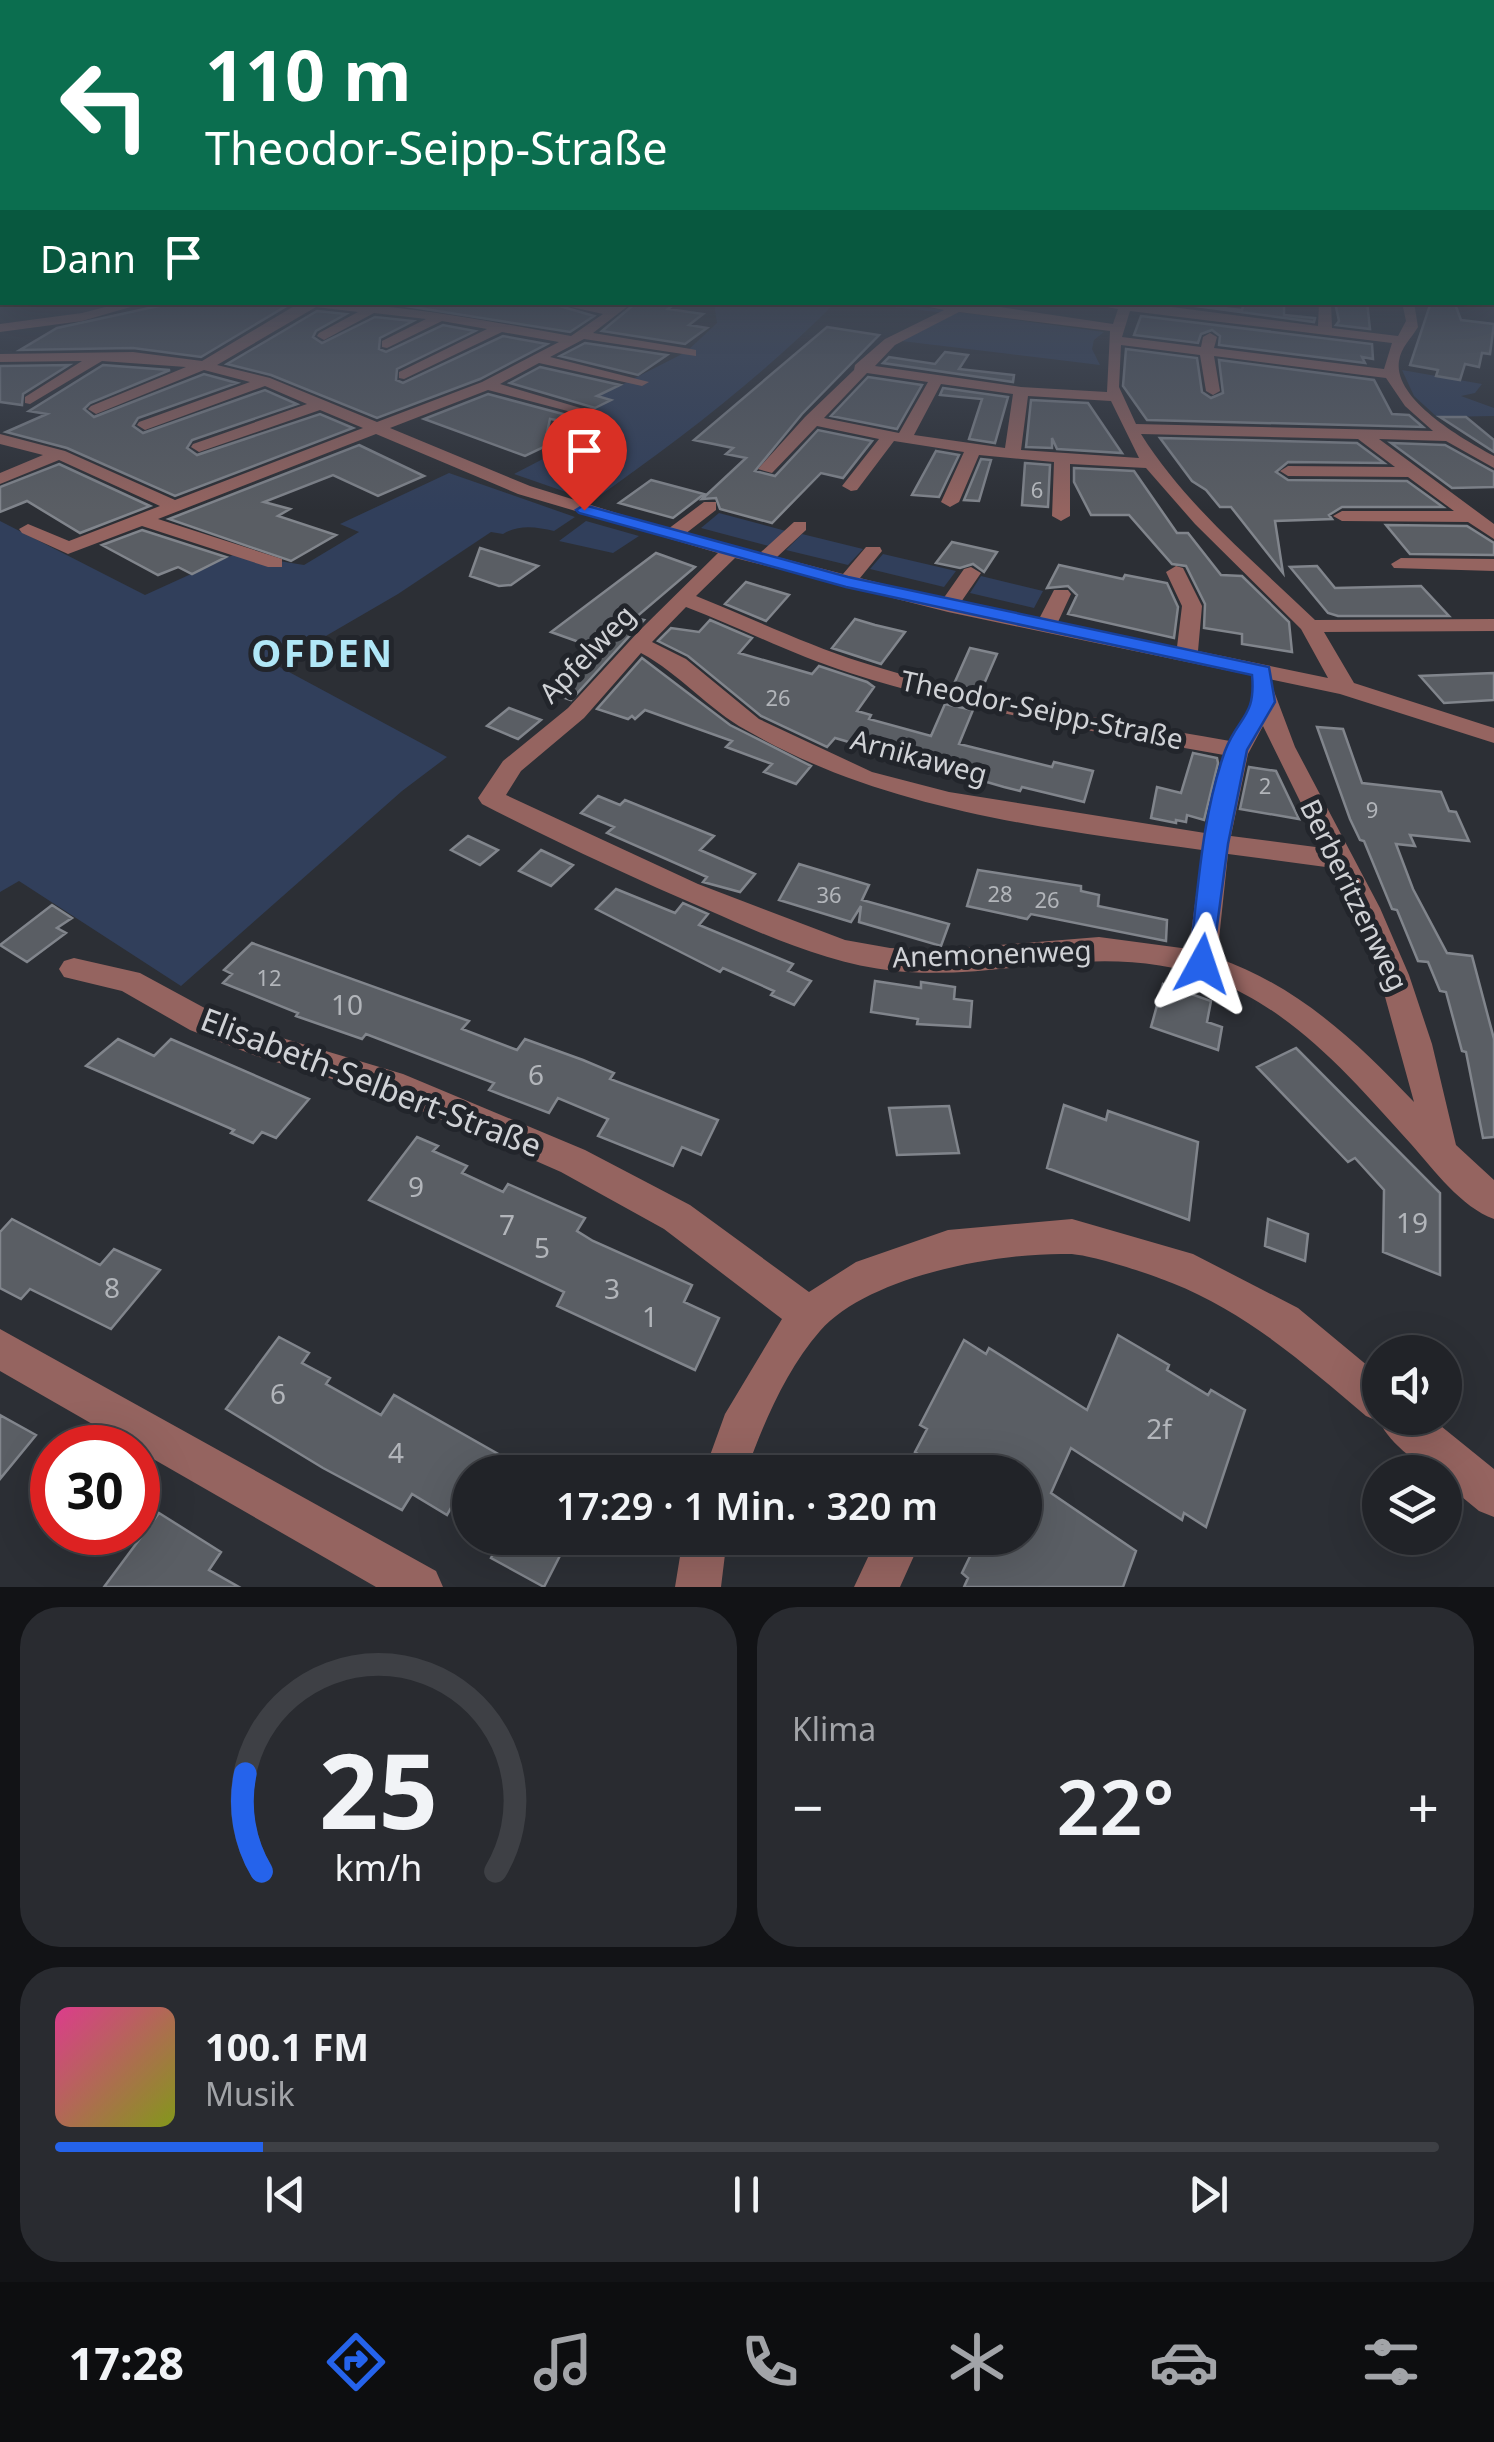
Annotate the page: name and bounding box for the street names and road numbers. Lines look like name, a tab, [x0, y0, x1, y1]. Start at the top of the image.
street label: Apfelweg	[530, 596, 643, 711]
street label: Theodor-Seipp-Straße	[897, 661, 1187, 758]
street label: Arnikaweg	[847, 720, 992, 792]
street label: Berberitzenweg	[1292, 792, 1418, 997]
street label: Anemonenweg	[892, 931, 1092, 975]
street label: Elisabeth-Selbert-Straße	[195, 997, 548, 1166]

